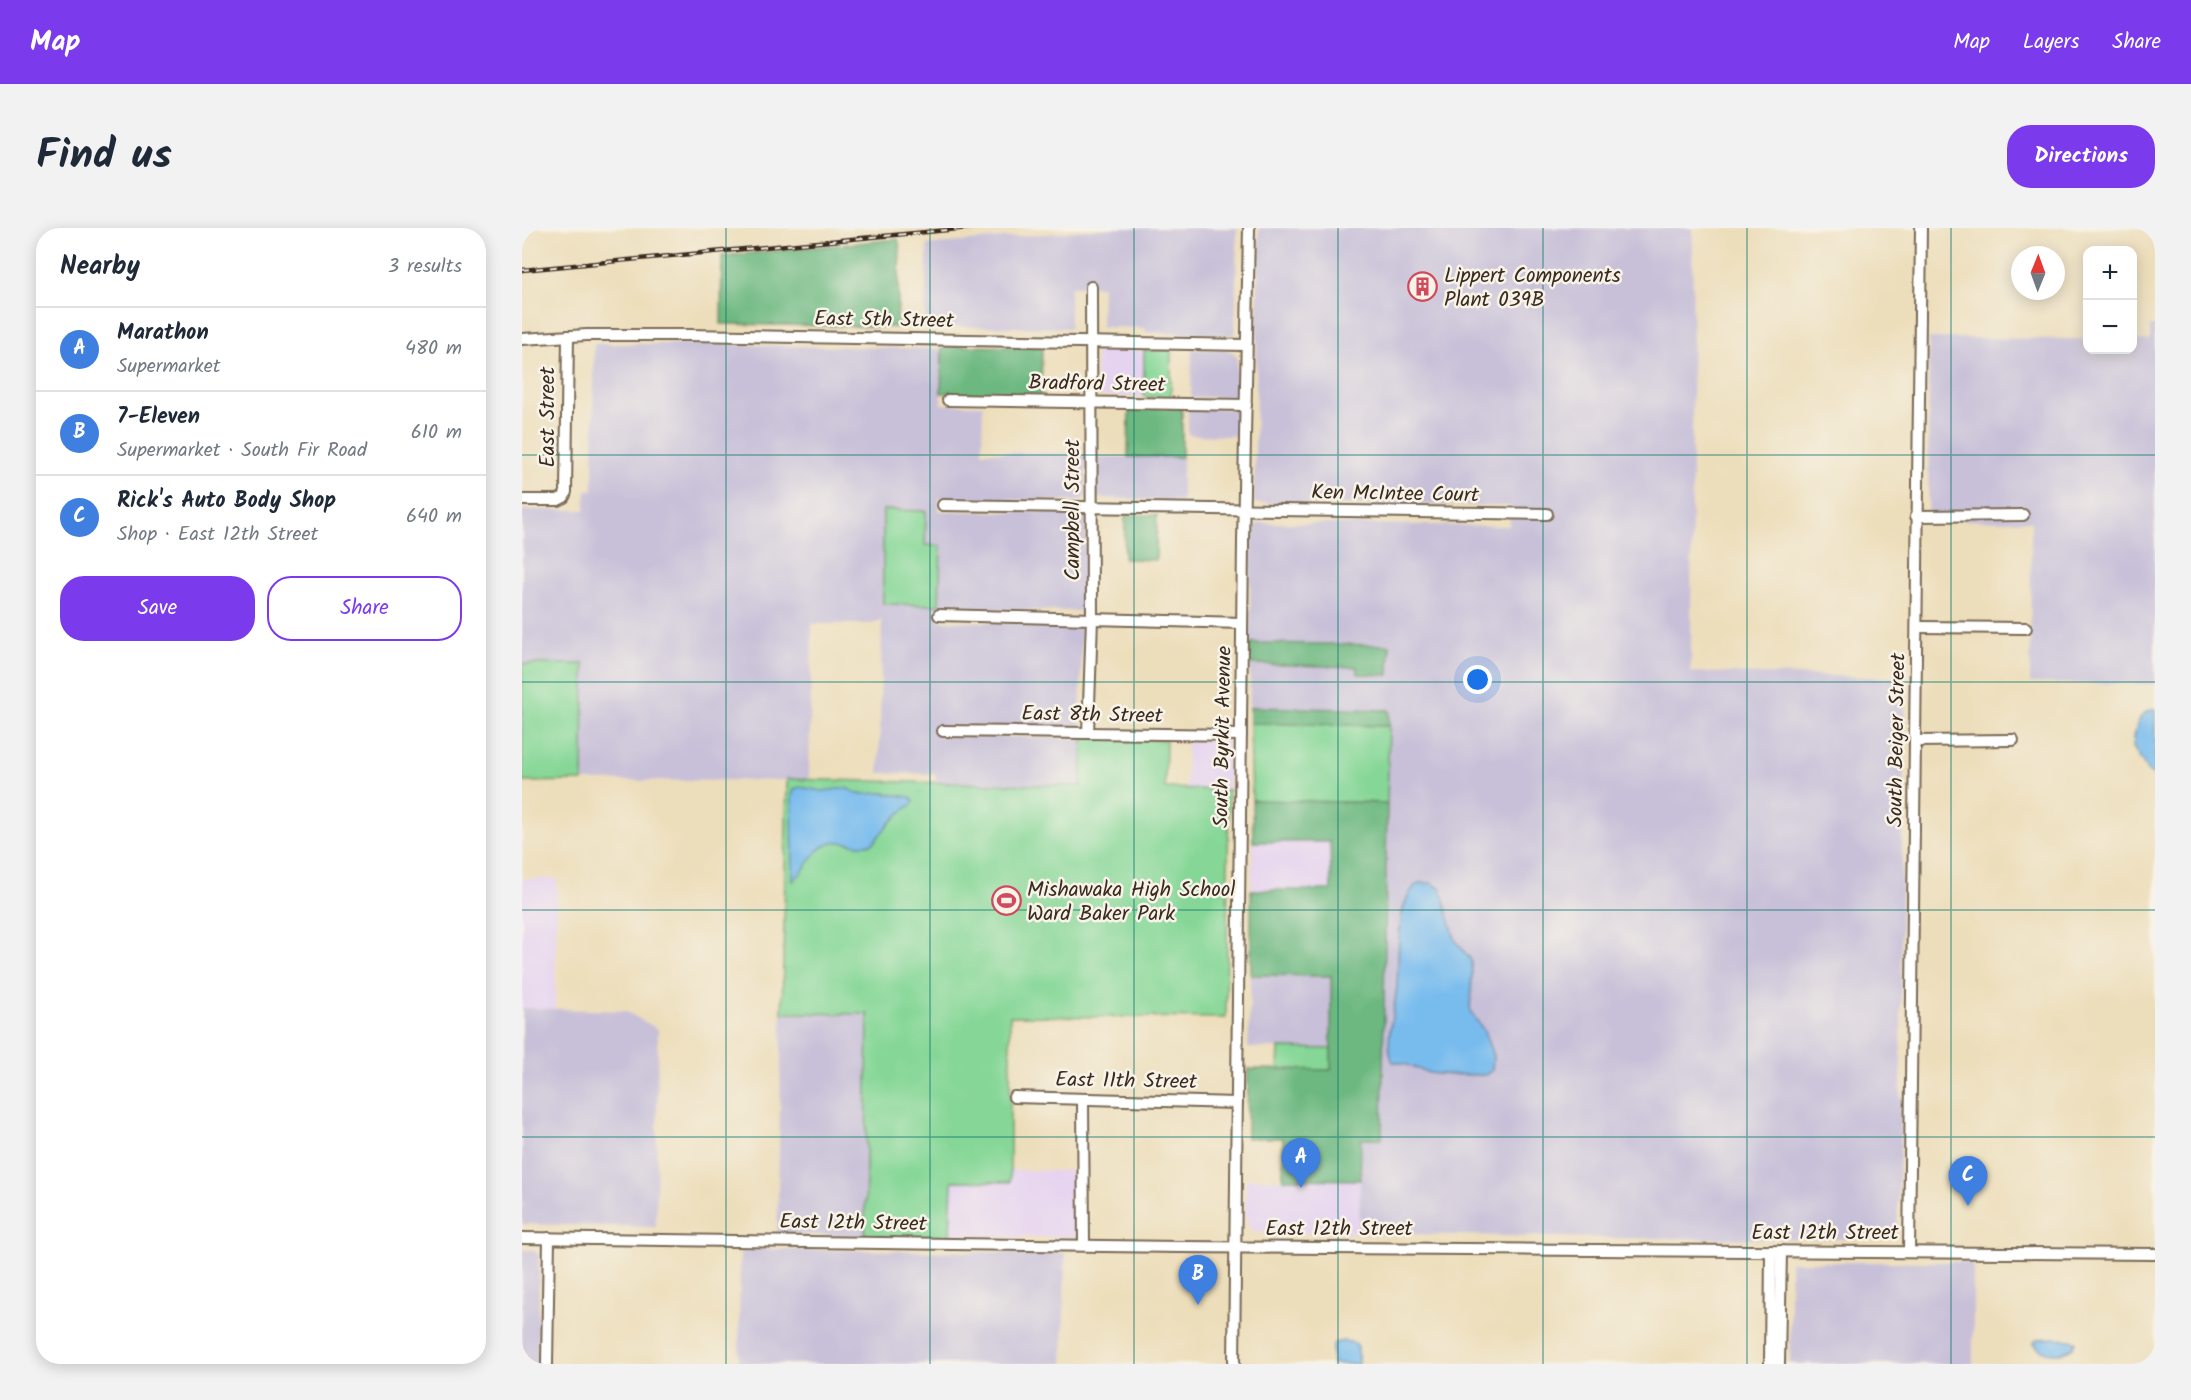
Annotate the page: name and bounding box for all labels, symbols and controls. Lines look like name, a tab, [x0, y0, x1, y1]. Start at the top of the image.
text: Map	[30, 20, 81, 65]
text: Map	[1953, 26, 1990, 59]
text: Layers	[2023, 26, 2079, 59]
text: Share	[2112, 26, 2161, 59]
text: Find us	[36, 123, 172, 190]
button: Directions	[2007, 125, 2155, 188]
text: Nearby	[60, 246, 140, 288]
north arrow	[2011, 246, 2065, 300]
map controls	[2083, 246, 2137, 354]
button: +	[2083, 246, 2137, 300]
text: 3 results	[388, 251, 462, 283]
place label: Lippert Components Plant 039B	[1444, 260, 1621, 317]
building icon: Lippert Components Plant 039B	[1407, 271, 1439, 303]
button: −	[2083, 300, 2137, 354]
street label: East 5th Street	[814, 303, 955, 338]
text: Marathon	[117, 316, 209, 351]
text: A	[73, 333, 86, 365]
text: 480 m	[405, 333, 462, 365]
text: Supermarket	[117, 351, 220, 383]
street label: East Street	[532, 366, 565, 467]
street label: Bradford Street	[1028, 367, 1167, 402]
text: 7-Eleven	[117, 400, 200, 435]
text: B	[73, 417, 86, 449]
text: 610 m	[411, 417, 462, 449]
text: Supermarket · South Fir Road	[117, 435, 367, 467]
street label: Campbell Street	[1057, 438, 1090, 581]
street label: Ken McIntee Court	[1311, 477, 1480, 512]
text: Rick's Auto Body Shop	[117, 484, 336, 519]
text: C	[73, 501, 86, 533]
text: 640 m	[406, 501, 462, 533]
text: Shop · East 12th Street	[117, 519, 318, 551]
button: Save	[60, 576, 255, 641]
button: Share	[267, 576, 462, 641]
street label: South Byrkit Avenue	[1205, 645, 1242, 828]
street label: South Beiger Street	[1879, 652, 1916, 828]
your location	[1463, 665, 1492, 694]
street label: East 8th Street	[1021, 698, 1164, 733]
place label: Mishawaka High School Ward Baker Park	[1027, 874, 1235, 931]
sports icon: Mishawaka High School Ward Baker Park	[990, 885, 1022, 917]
street label: East 11th Street	[1055, 1064, 1198, 1099]
pin: A	[1282, 1138, 1320, 1188]
pin: C	[1948, 1156, 1988, 1206]
street label: East 12th Street	[779, 1206, 928, 1241]
street label: East 12th Street	[1265, 1213, 1414, 1246]
street label: East 12th Street	[1751, 1217, 1900, 1250]
pin: B	[1178, 1256, 1218, 1305]

